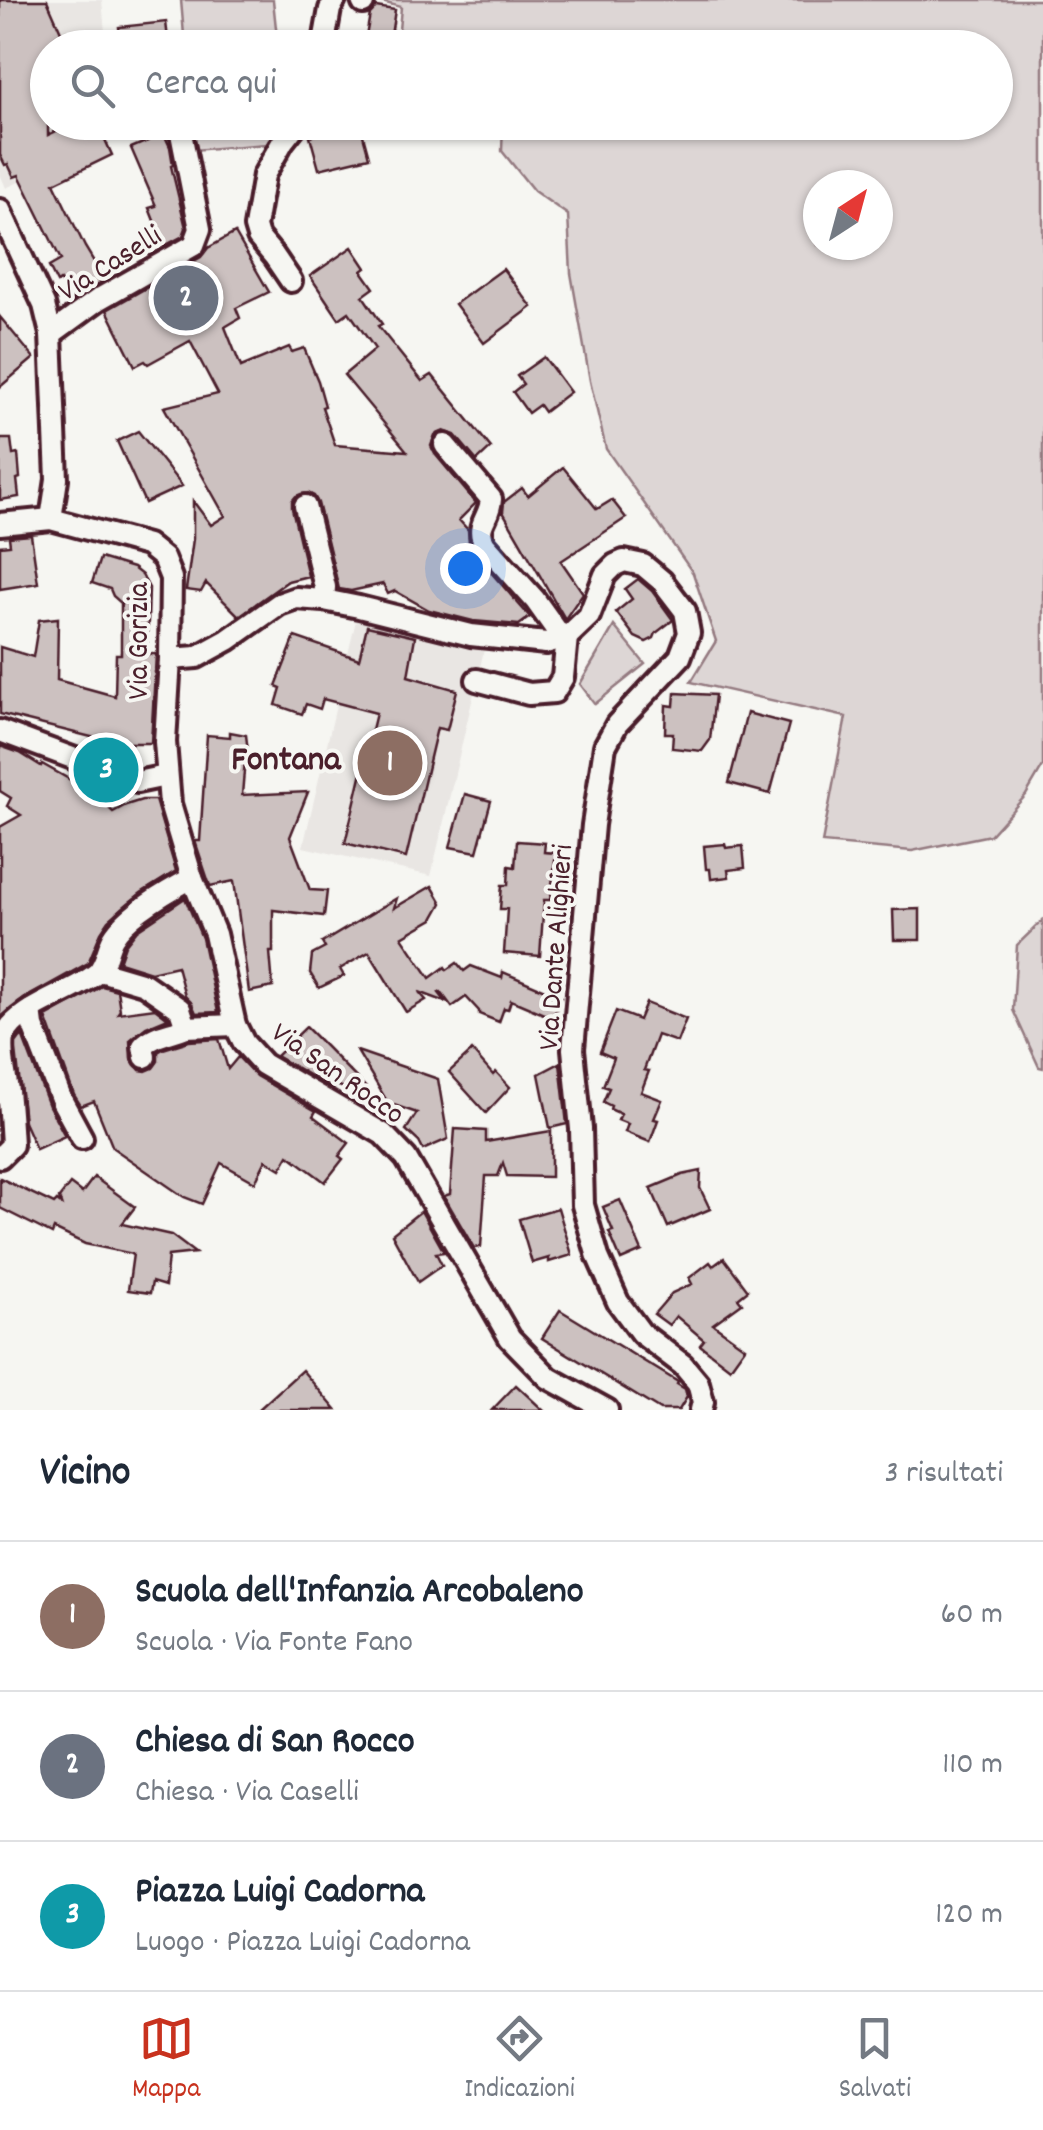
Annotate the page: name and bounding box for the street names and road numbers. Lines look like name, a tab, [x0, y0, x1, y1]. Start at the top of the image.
street label: Via Caselli	[51, 217, 172, 315]
street label: Via Gorizia	[120, 582, 163, 699]
street label: Via Dante Alighieri	[530, 843, 587, 1052]
street label: Via San Rocco	[261, 1014, 412, 1138]

